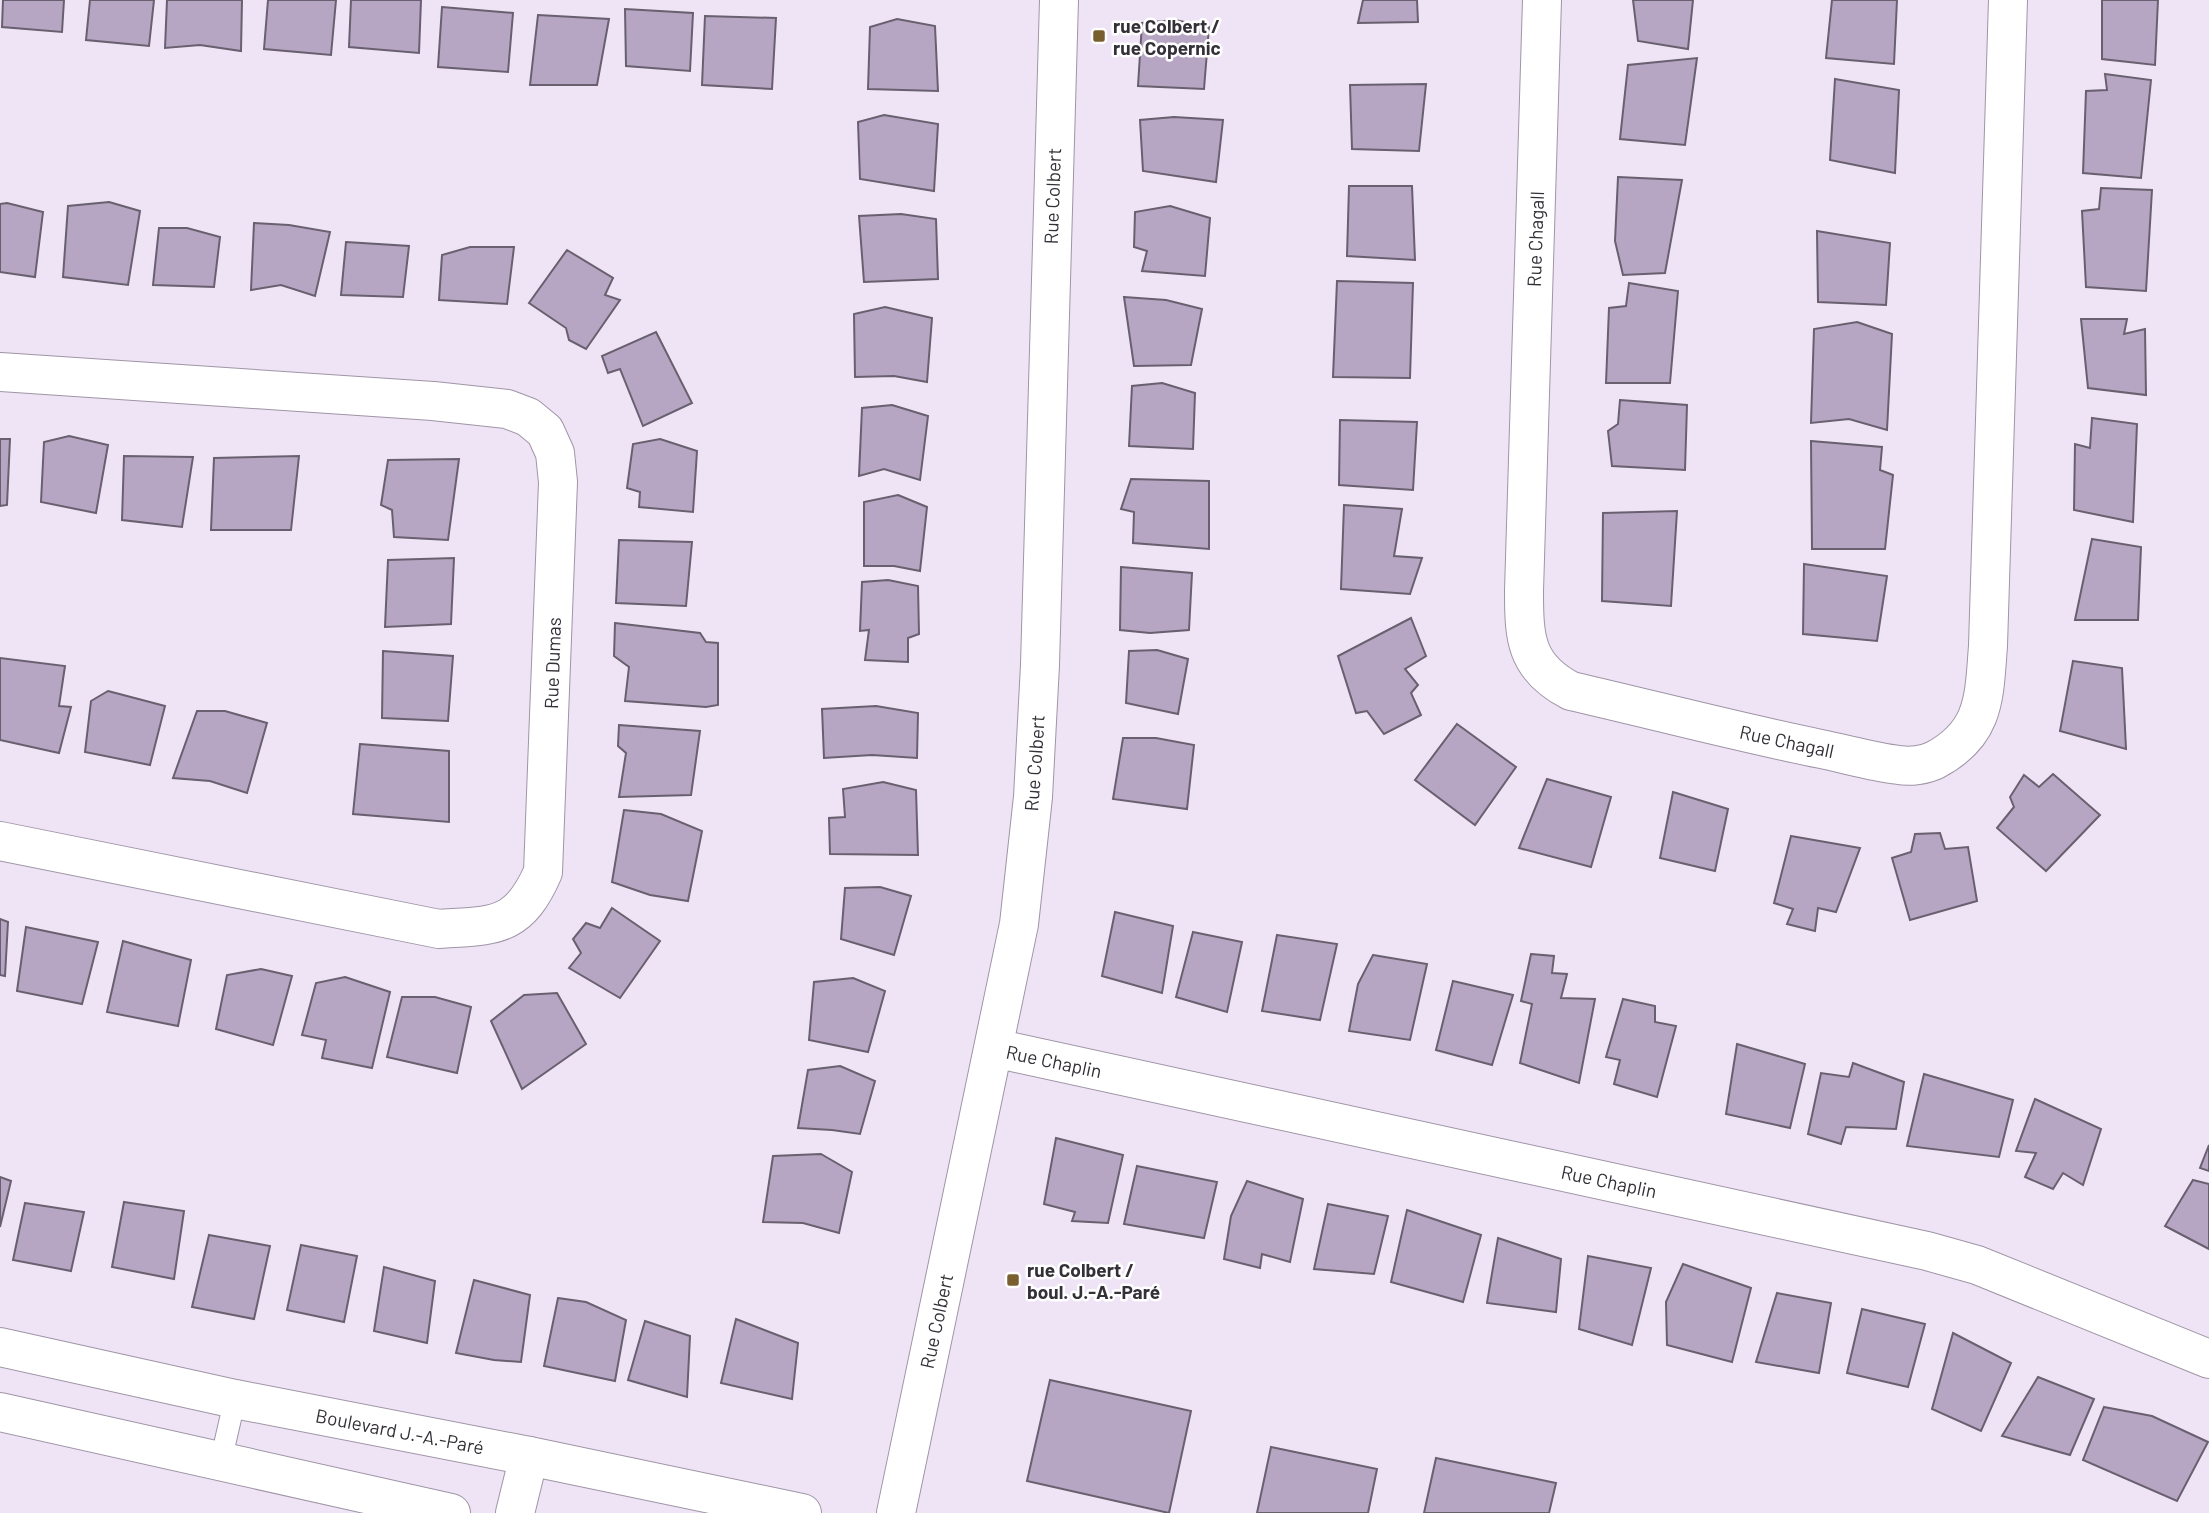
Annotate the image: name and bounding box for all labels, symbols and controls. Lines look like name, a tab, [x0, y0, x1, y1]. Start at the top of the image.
place label: rue Colbert / rue Copernic	[1113, 14, 1221, 59]
marker: rue Colbert / rue Copernic	[1091, 28, 1107, 44]
street label: Rue Colbert	[1039, 147, 1065, 245]
street label: Rue Chagall	[1522, 191, 1548, 287]
street label: Rue Dumas	[539, 617, 565, 709]
street label: Rue Colbert	[1019, 714, 1049, 812]
street label: Rue Chagall	[1738, 720, 1836, 762]
street label: Rue Chaplin	[1004, 1040, 1104, 1082]
street label: Rue Chaplin	[1559, 1160, 1659, 1202]
place label: rue Colbert / boul. J.-A.-Paré	[1027, 1258, 1160, 1303]
street label: Rue Colbert	[915, 1271, 957, 1371]
marker: rue Colbert / boul. J.-A.-Paré	[1005, 1272, 1021, 1288]
street label: Boulevard J.-A.-Paré	[314, 1403, 486, 1459]

